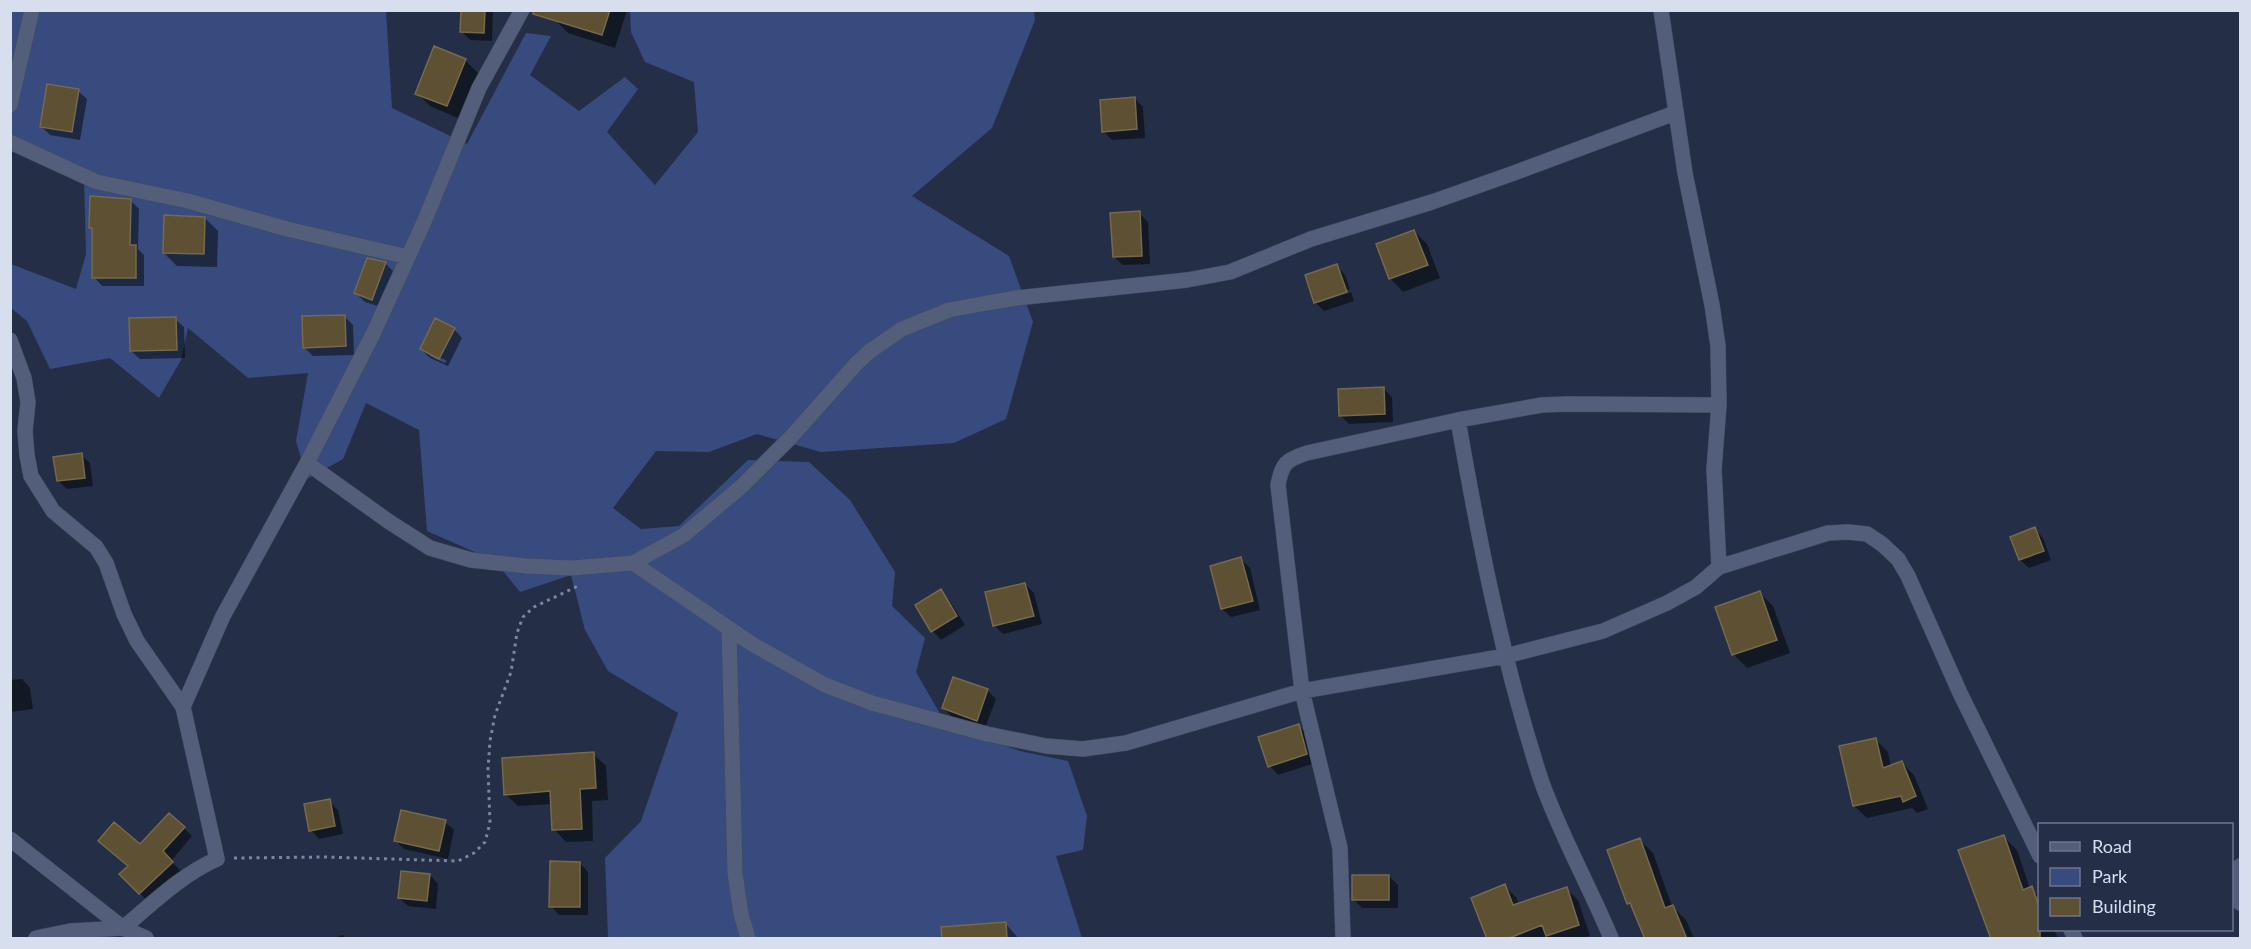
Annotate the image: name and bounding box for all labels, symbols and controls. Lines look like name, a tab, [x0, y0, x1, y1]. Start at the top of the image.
legend	[2038, 823, 2233, 931]
text: Road	[2092, 835, 2132, 857]
text: Park	[2092, 865, 2128, 887]
text: Building	[2092, 895, 2156, 917]

